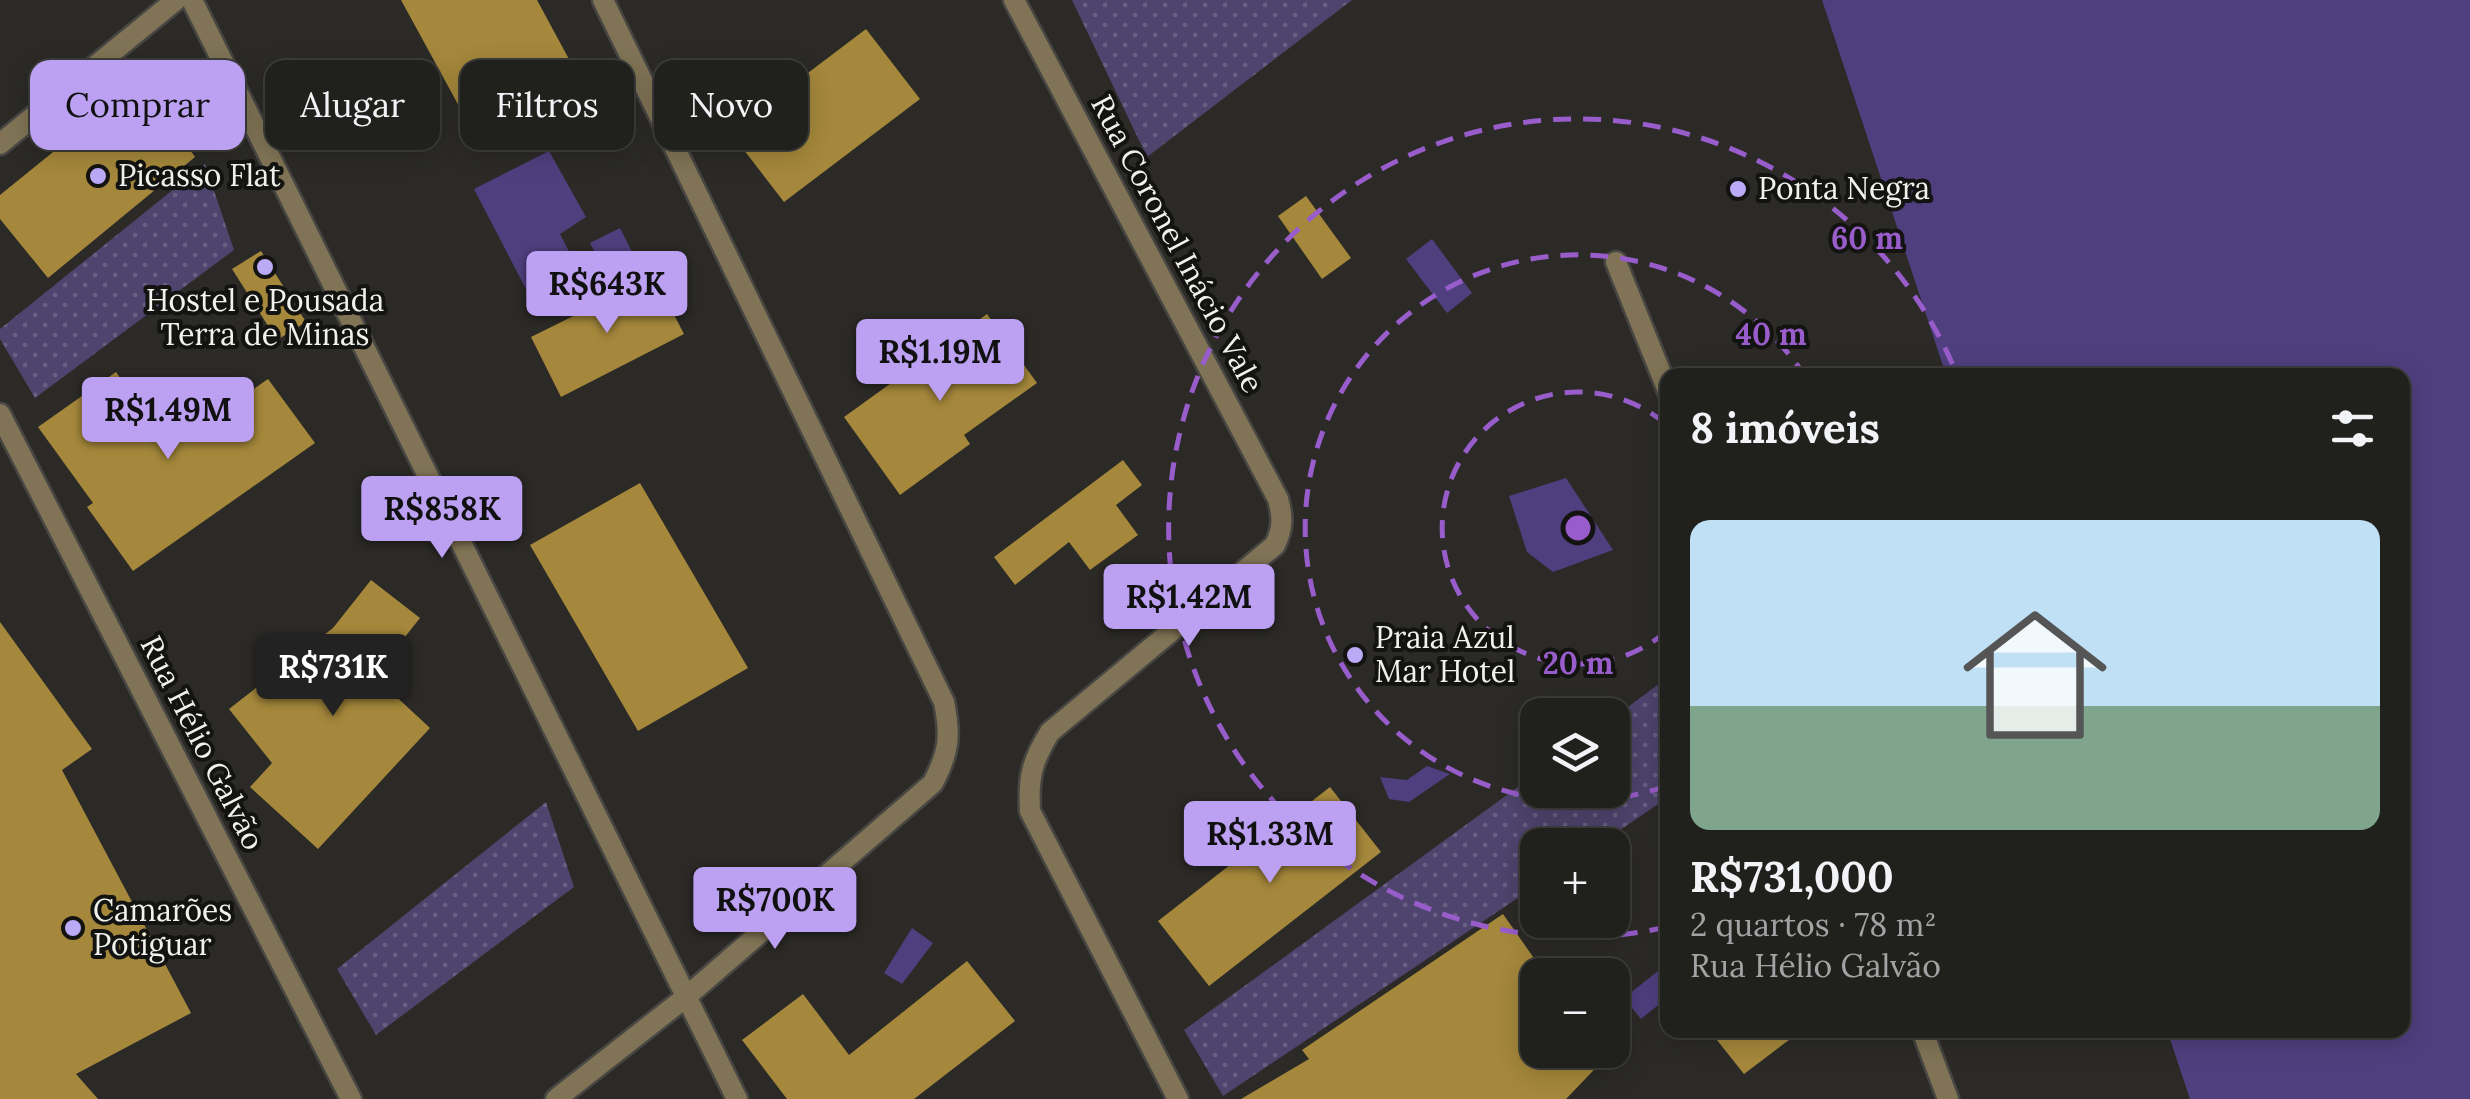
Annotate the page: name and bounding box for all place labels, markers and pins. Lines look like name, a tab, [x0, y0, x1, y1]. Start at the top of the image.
place label: Picasso Flat	[118, 156, 281, 194]
marker: Picasso Flat	[87, 165, 109, 187]
place label: Ponta Negra	[1758, 169, 1930, 208]
marker: Ponta Negra	[1727, 178, 1749, 200]
pin: R$643K	[526, 251, 688, 336]
marker: Hostel e Pousada Terra de Minas	[254, 256, 276, 278]
place label: Hostel e Pousada Terra de Minas	[146, 281, 384, 353]
pin: R$1.19M	[848, 319, 1032, 404]
pin: R$1.49M	[76, 377, 260, 462]
pin: R$858K	[361, 476, 523, 561]
centre of rings	[1560, 510, 1596, 546]
pin: R$1.42M	[1097, 564, 1281, 649]
place label: Praia Azul Mar Hotel	[1375, 618, 1515, 690]
pin: R$731K	[252, 634, 414, 719]
marker: Praia Azul Mar Hotel	[1344, 644, 1366, 666]
pin: R$1.33M	[1178, 801, 1362, 886]
pin: R$700K	[694, 867, 856, 952]
place label: Camarões Potiguar	[93, 891, 232, 964]
marker: Camarões Potiguar	[62, 917, 84, 939]

